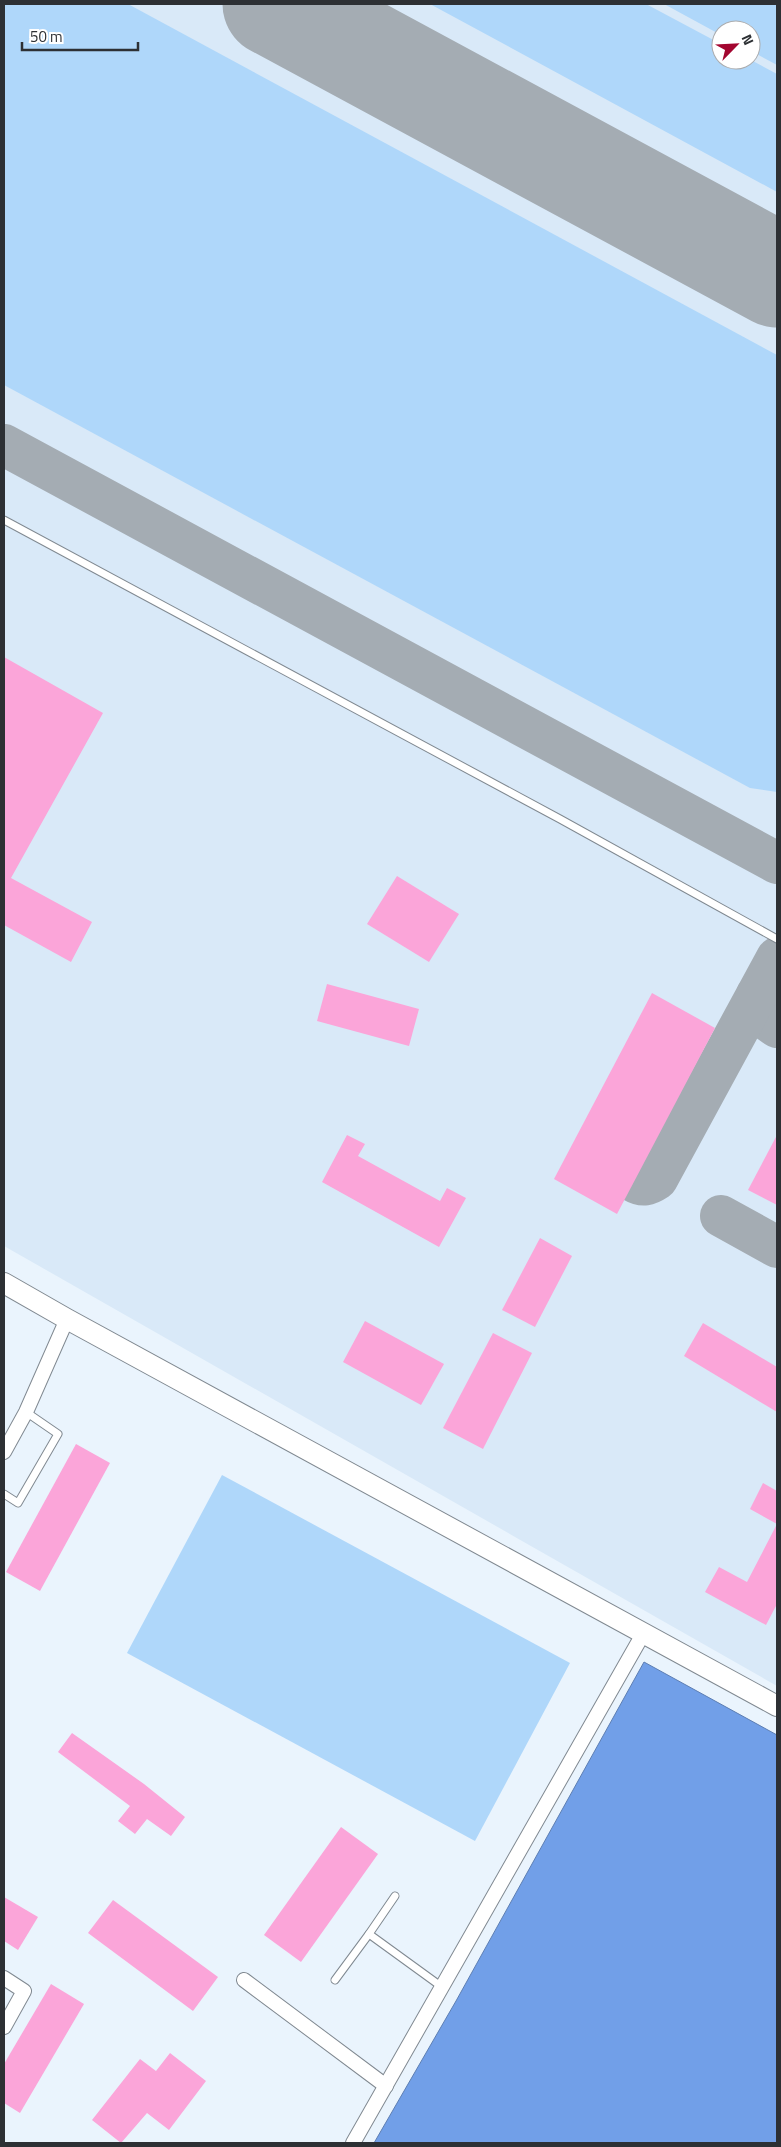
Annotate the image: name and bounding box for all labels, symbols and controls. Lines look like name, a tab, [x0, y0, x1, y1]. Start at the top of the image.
scale bar	[22, 20, 139, 52]
north arrow	[711, 20, 761, 70]
text: 50 m	[30, 25, 63, 48]
text: N	[737, 31, 760, 48]

